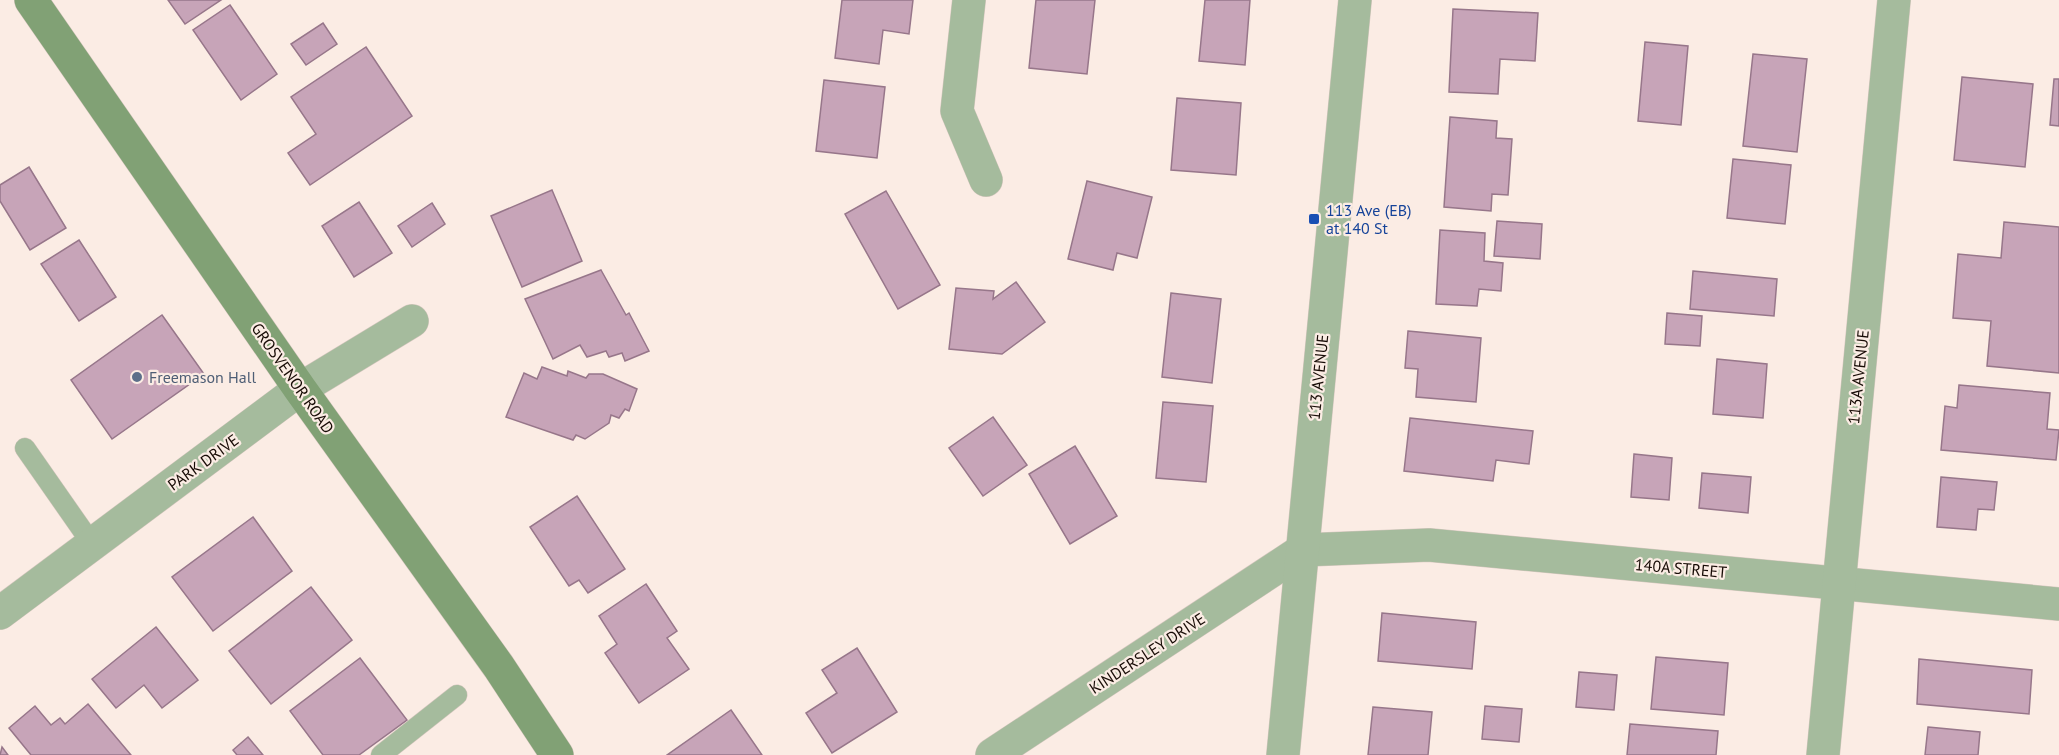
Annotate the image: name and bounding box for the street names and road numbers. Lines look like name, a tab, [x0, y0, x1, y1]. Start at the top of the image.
street label: GROSVENOR ROAD	[247, 319, 339, 437]
street label: 113A AVENUE	[1843, 329, 1873, 425]
street label: 113 AVENUE	[1304, 333, 1332, 421]
street label: PARK DRIVE	[164, 430, 242, 494]
street label: 140A STREET	[1634, 554, 1728, 582]
street label: KINDERSLEY DRIVE	[1085, 608, 1209, 698]

